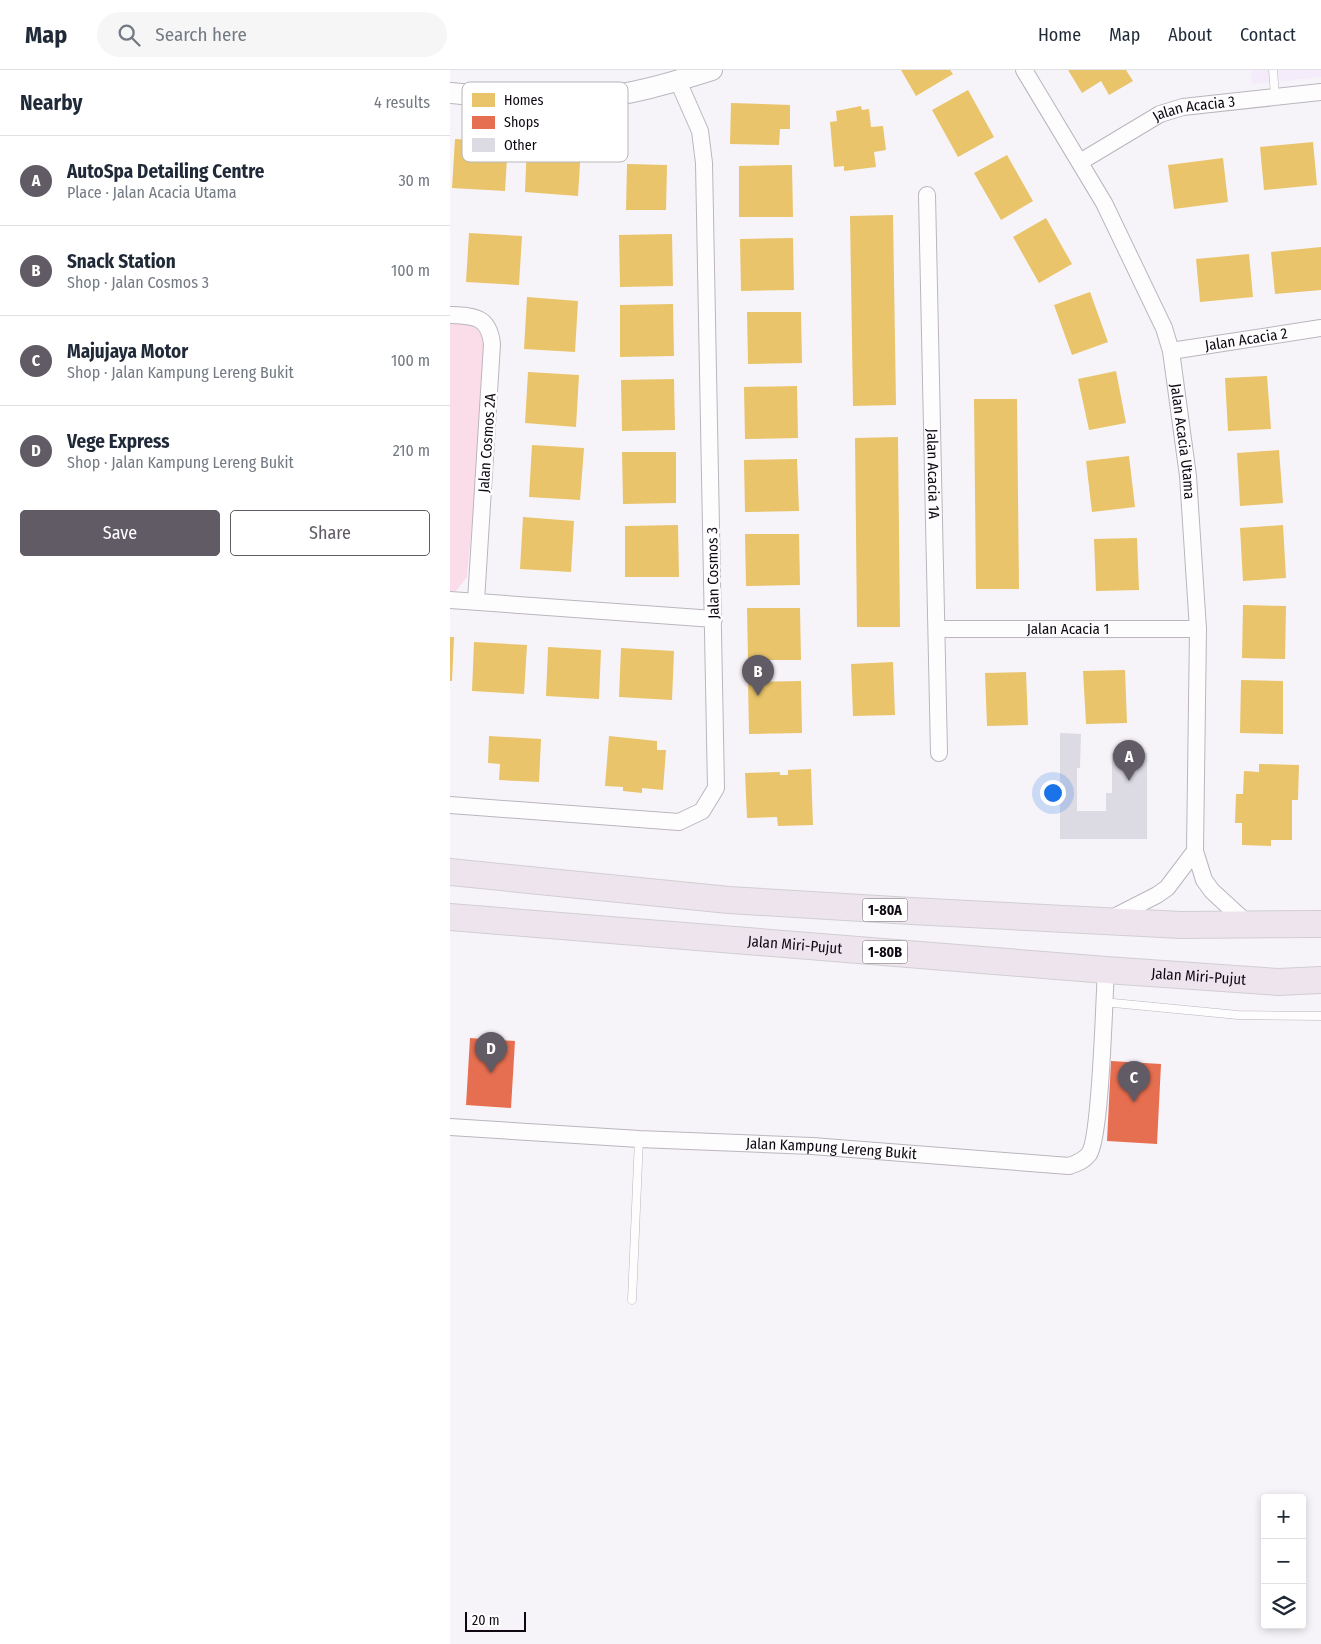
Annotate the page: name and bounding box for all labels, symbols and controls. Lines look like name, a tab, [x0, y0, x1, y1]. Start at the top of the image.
search box	[97, 12, 447, 57]
text: Map	[25, 21, 67, 49]
icon: search	[115, 21, 143, 49]
text: Search here	[155, 23, 247, 46]
text: Home	[1038, 24, 1081, 46]
text: Map	[1109, 24, 1140, 46]
text: About	[1168, 24, 1212, 46]
text: Contact	[1240, 24, 1296, 46]
legend	[462, 82, 628, 162]
text: Nearby	[20, 90, 82, 116]
text: Homes	[504, 92, 544, 109]
street label: Jalan Acacia 3	[1149, 92, 1236, 125]
text: 4 results	[374, 93, 430, 112]
text: Shops	[504, 114, 539, 131]
text: Other	[504, 137, 537, 154]
text: AutoSpa Detailing Centre	[67, 160, 264, 183]
text: A	[32, 171, 40, 190]
text: 30 m	[398, 171, 430, 190]
text: Place · Jalan Acacia Utama	[67, 183, 237, 202]
text: Snack Station	[67, 250, 176, 273]
text: B	[32, 261, 40, 280]
text: 100 m	[391, 261, 430, 280]
text: Shop · Jalan Cosmos 3	[67, 273, 209, 292]
street label: Jalan Acacia 2	[1204, 324, 1289, 355]
text: Majujaya Motor	[67, 340, 188, 363]
text: C	[32, 351, 40, 370]
text: 100 m	[391, 351, 430, 370]
text: Shop · Jalan Kampung Lereng Bukit	[67, 363, 294, 382]
street label: Jalan Acacia Utama	[1167, 382, 1198, 500]
street label: Jalan Cosmos 2A	[475, 393, 499, 493]
street label: Jalan Acacia 1A	[923, 429, 943, 519]
text: Vege Express	[67, 430, 170, 453]
text: D	[31, 441, 41, 460]
text: 210 m	[393, 441, 430, 460]
text: Shop · Jalan Kampung Lereng Bukit	[67, 453, 294, 472]
button: Save	[20, 510, 220, 556]
button: Share	[230, 510, 430, 556]
street label: Jalan Cosmos 3	[703, 527, 723, 619]
street label: Jalan Acacia 1	[1027, 620, 1109, 638]
pin: B	[742, 655, 774, 696]
pin: A	[1113, 740, 1145, 781]
your location	[1040, 780, 1066, 806]
road number: 1-80A	[862, 898, 908, 922]
street label: Jalan Miri-Pujut	[747, 932, 843, 958]
road number: 1-80B	[862, 940, 908, 964]
street label: Jalan Miri-Pujut	[1151, 964, 1247, 989]
pin: D	[475, 1032, 507, 1073]
pin: C	[1118, 1061, 1150, 1102]
street label: Jalan Kampung Lereng Bukit	[745, 1134, 918, 1163]
map controls	[1261, 1494, 1306, 1629]
button: +	[1261, 1494, 1306, 1539]
button: −	[1261, 1539, 1306, 1584]
button: layers	[1261, 1584, 1306, 1629]
scale bar	[465, 1609, 526, 1632]
text: 20 m	[472, 1612, 500, 1629]

